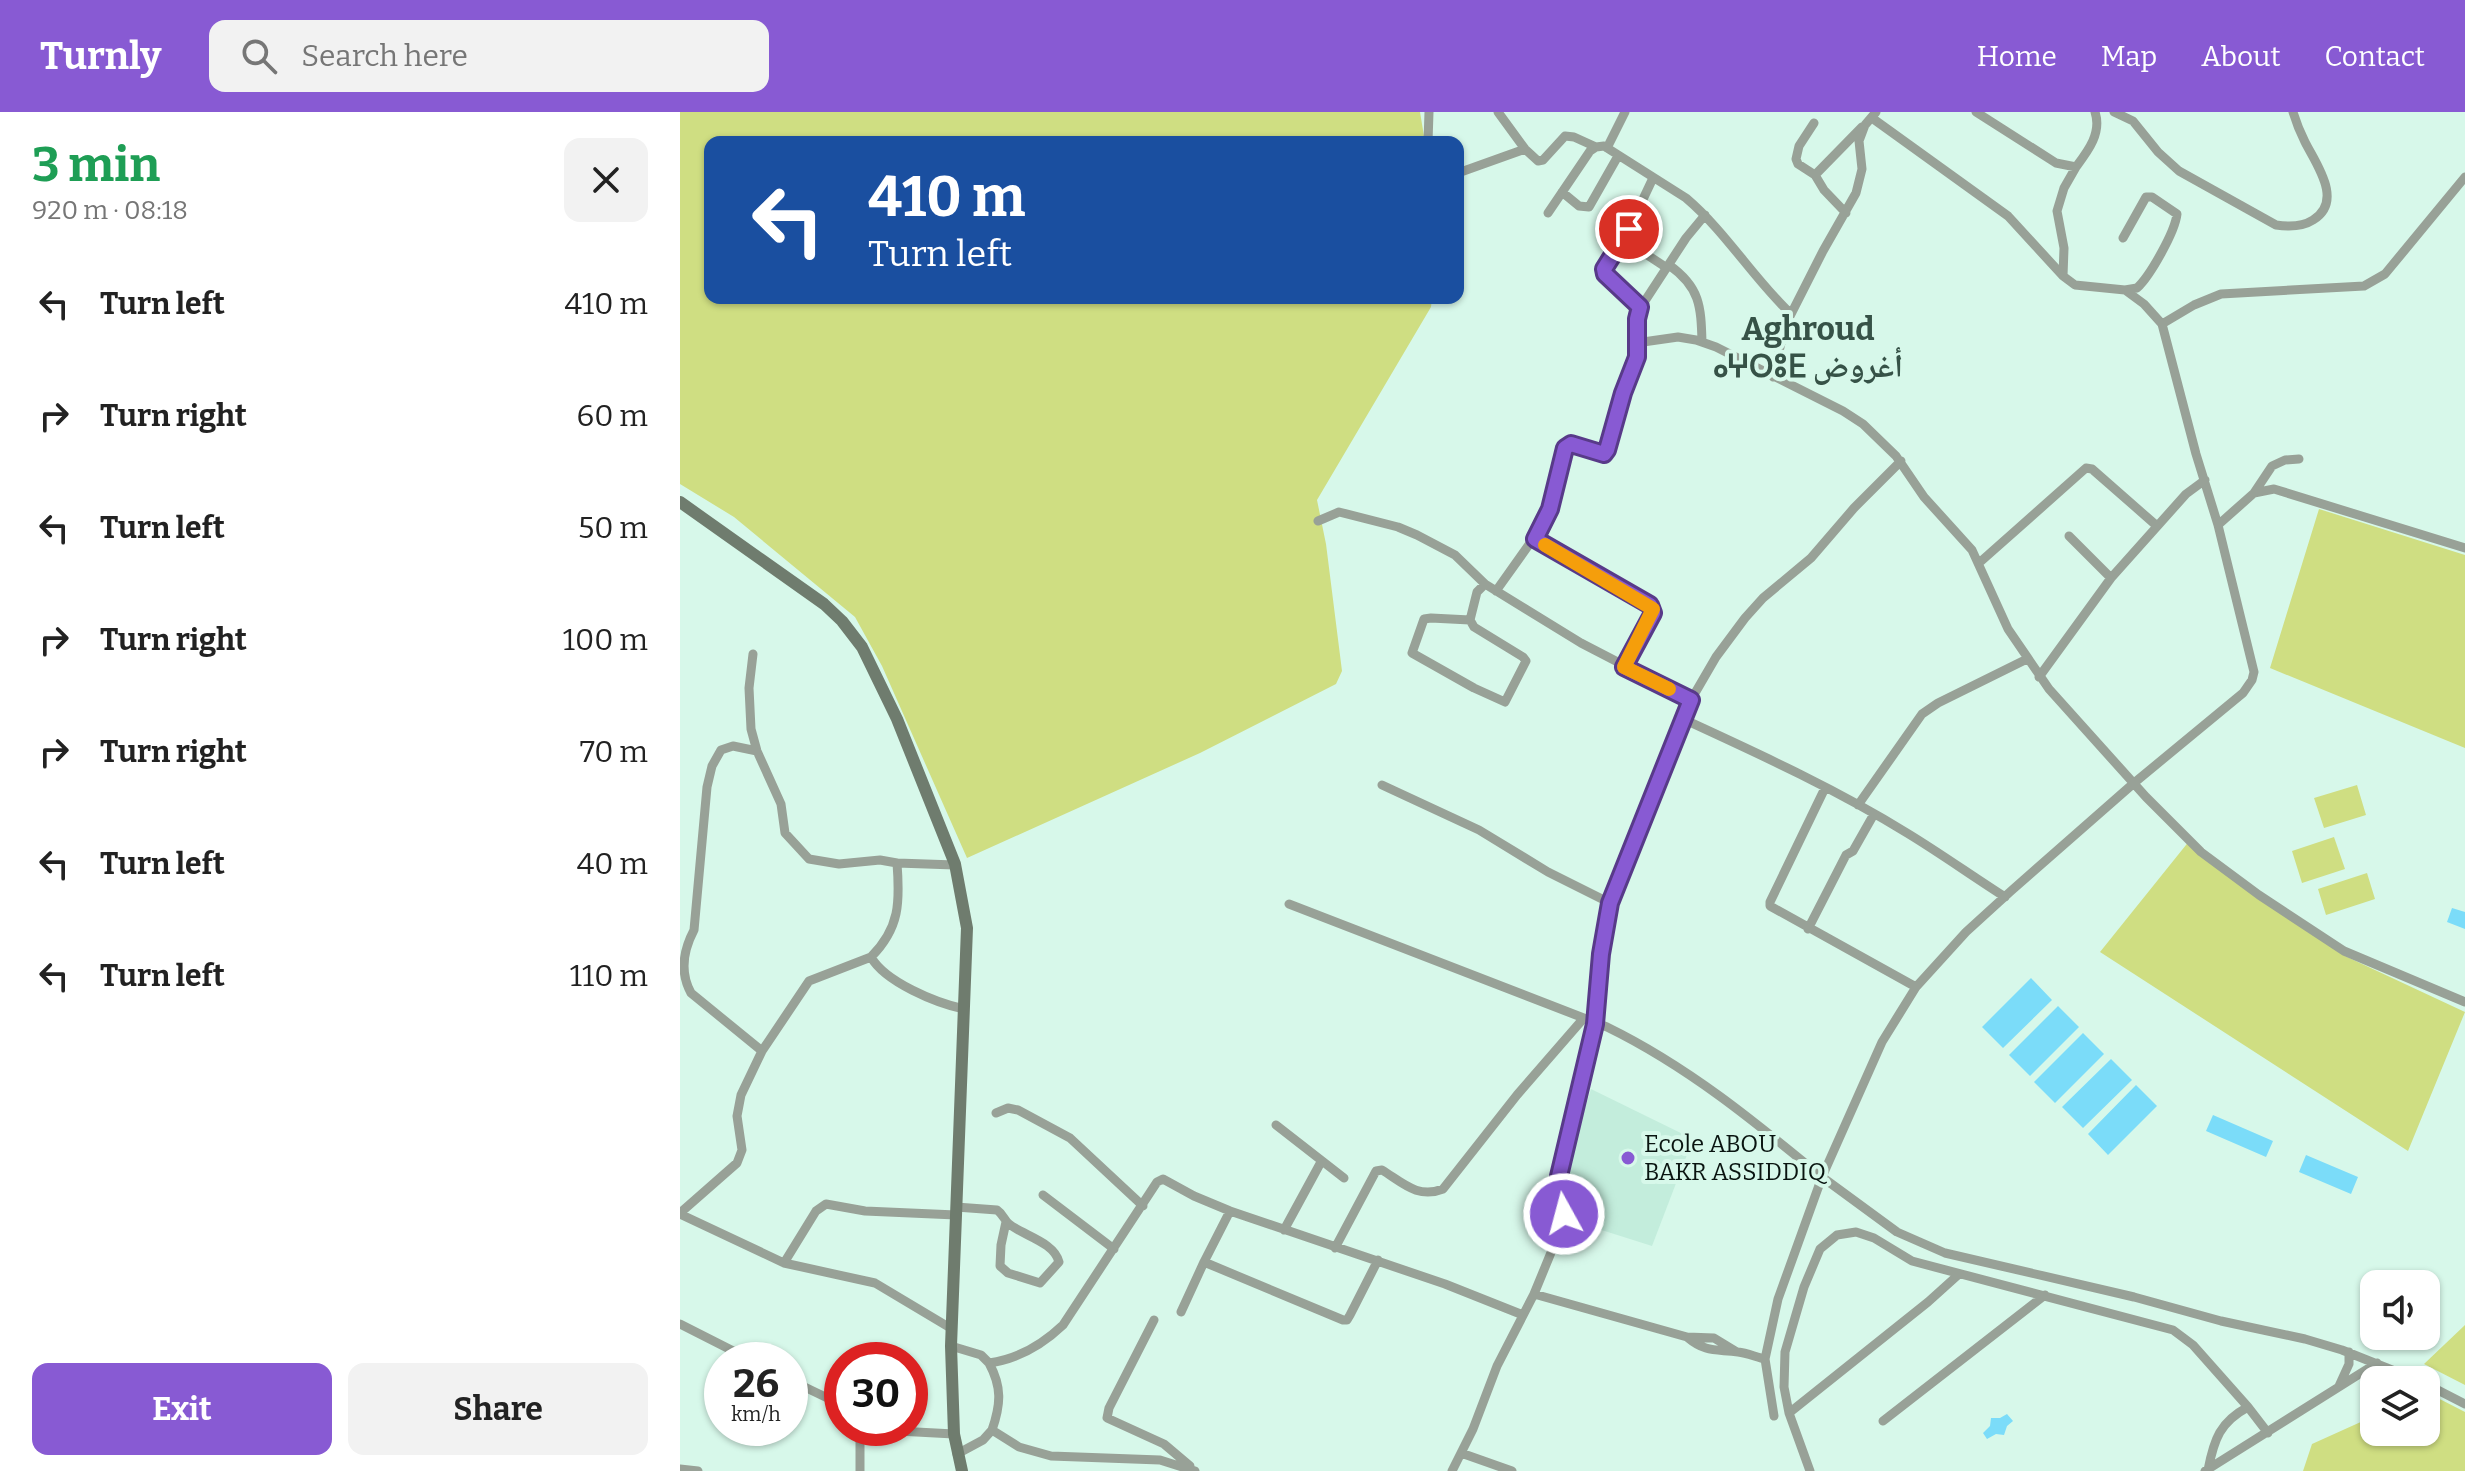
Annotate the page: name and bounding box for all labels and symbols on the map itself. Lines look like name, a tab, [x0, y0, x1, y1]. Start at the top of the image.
pin	[1595, 195, 1663, 263]
district label: Aghroud ⴰⵖⵔⵓⴹ أغروض	[1713, 310, 1903, 385]
place label: Ecole ABOU BAKR ASSIDDIQ	[1644, 1130, 1828, 1186]
marker: Ecole ABOU BAKR ASSIDDIQ	[1619, 1149, 1637, 1167]
position arrow	[1522, 1172, 1606, 1256]
speed limit sign: 30	[824, 1342, 928, 1446]

